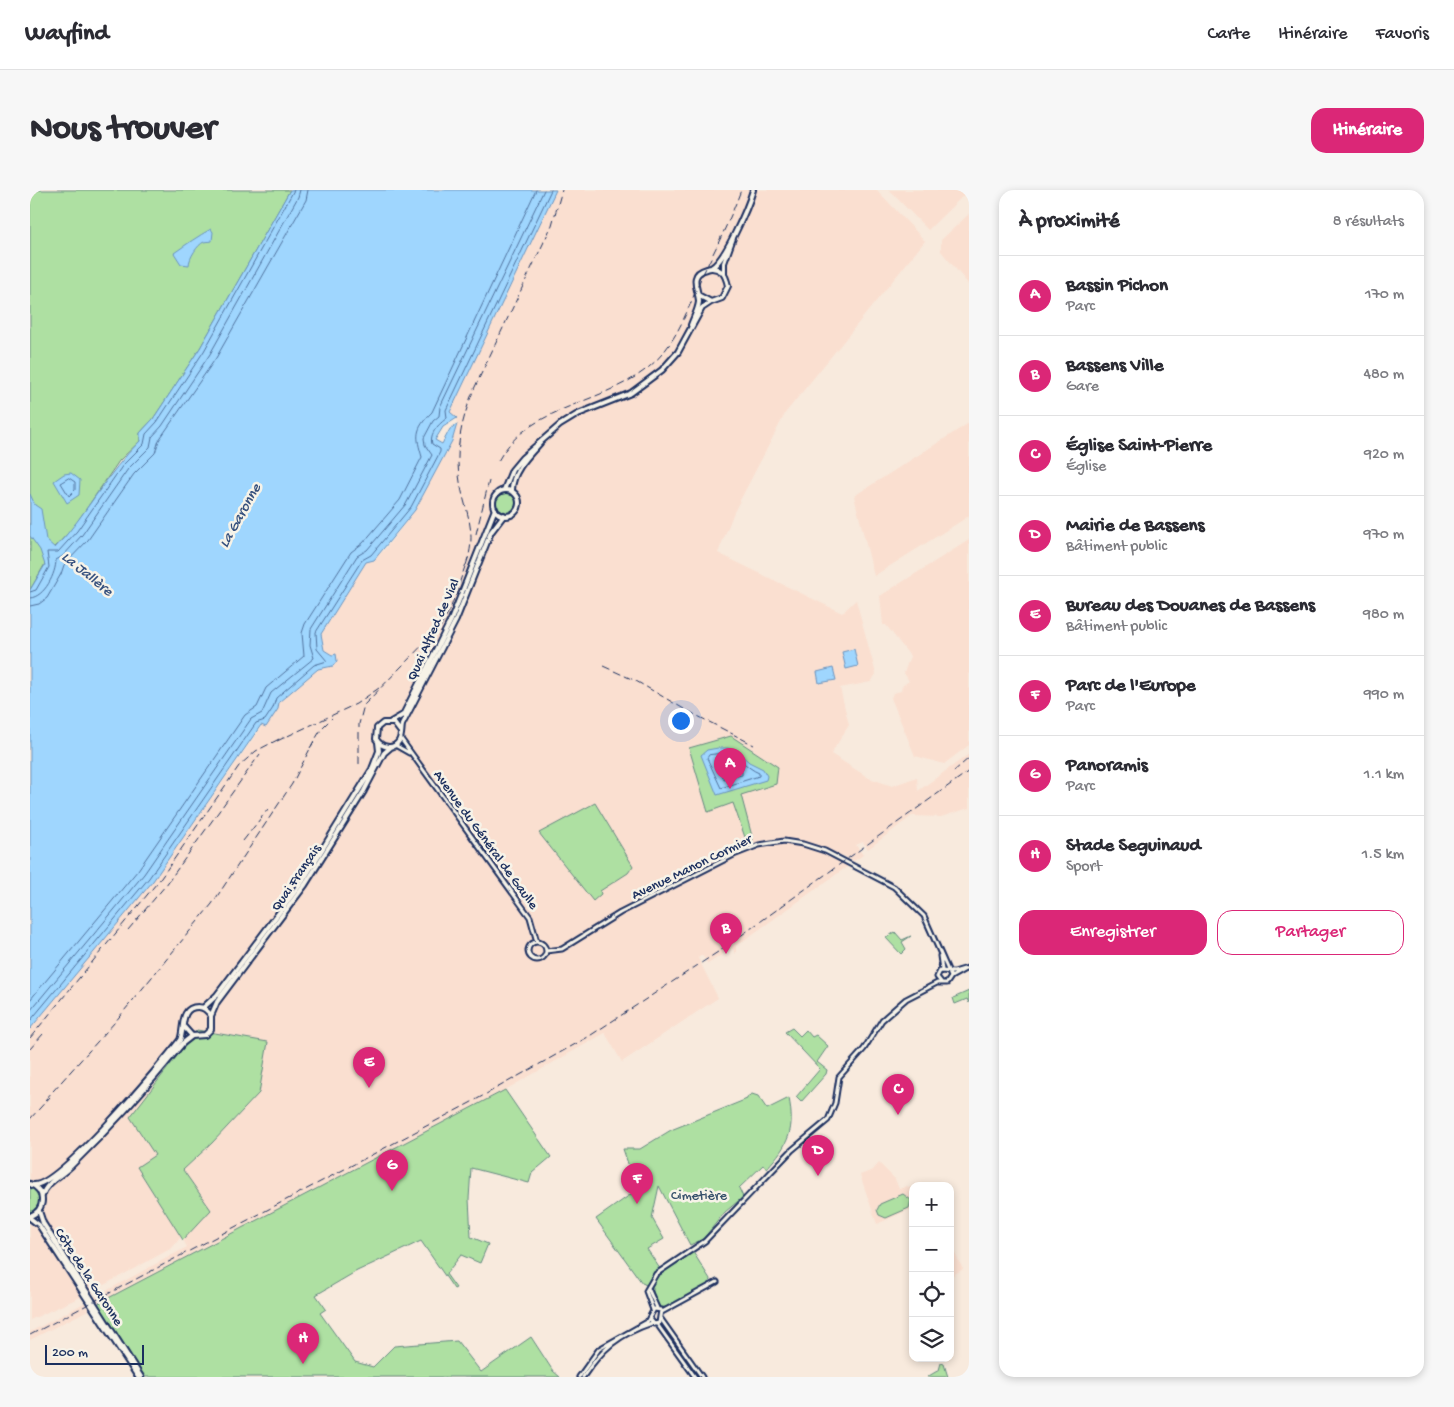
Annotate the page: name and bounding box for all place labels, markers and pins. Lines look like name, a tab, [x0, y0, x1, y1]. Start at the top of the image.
pin: A	[714, 748, 746, 789]
pin: B	[710, 913, 742, 954]
pin: E	[353, 1047, 385, 1088]
pin: C	[882, 1074, 914, 1115]
pin: D	[802, 1135, 834, 1176]
pin: G	[376, 1150, 408, 1191]
pin: F	[621, 1163, 653, 1204]
pin: H	[287, 1323, 319, 1364]

